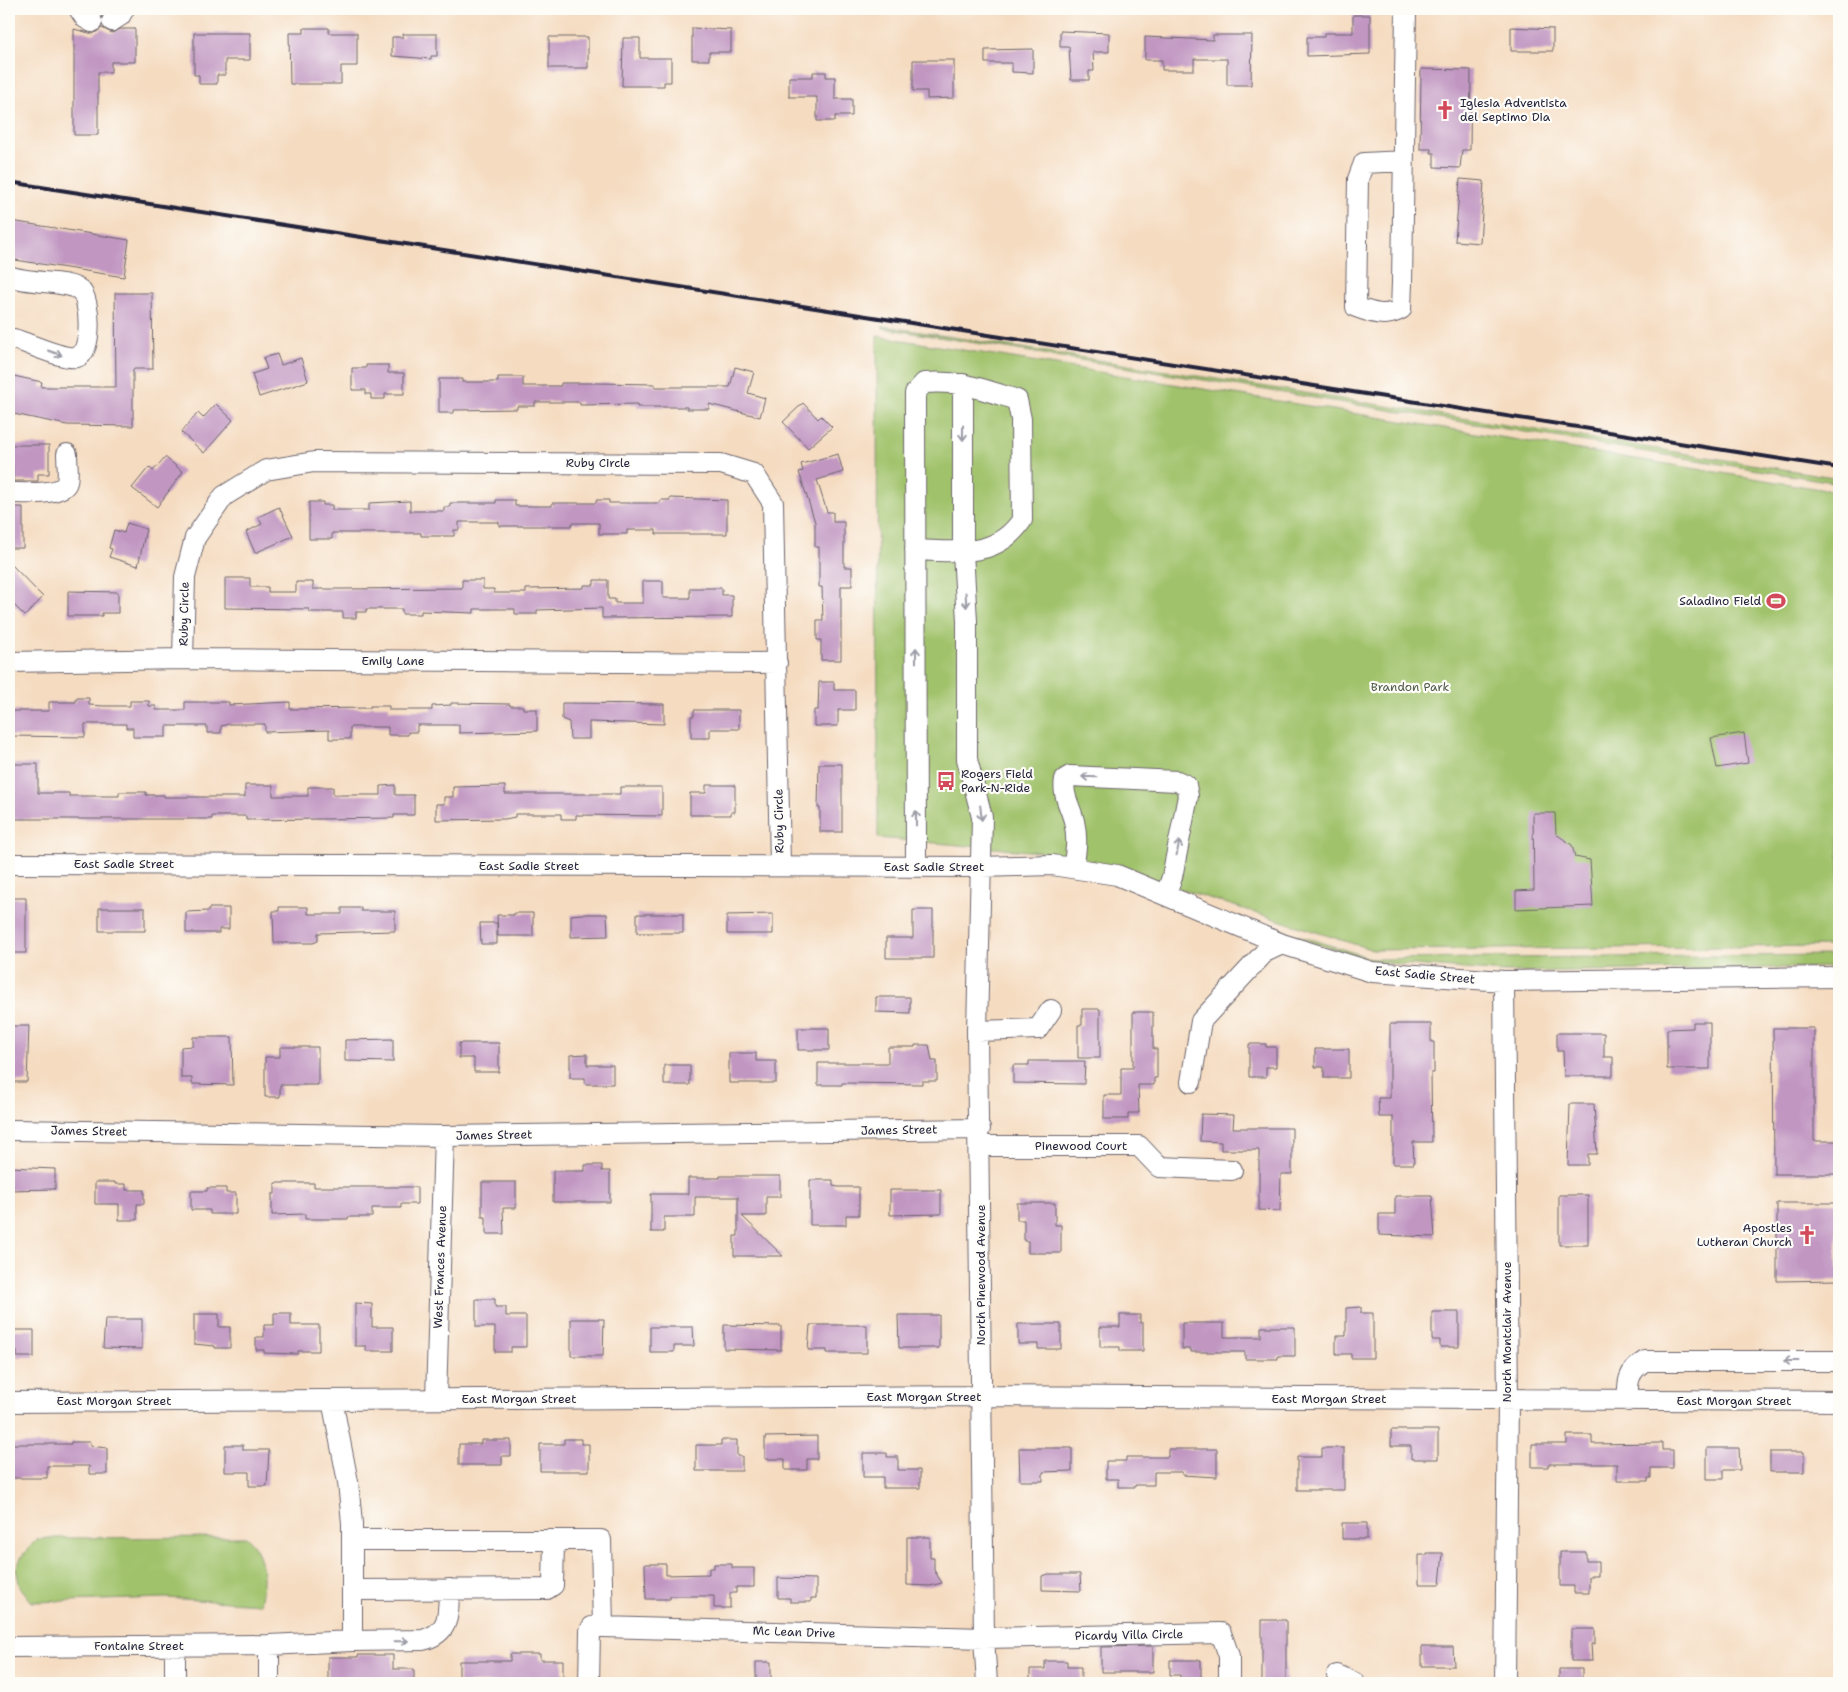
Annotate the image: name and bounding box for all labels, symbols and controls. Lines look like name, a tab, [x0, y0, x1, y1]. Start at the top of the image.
place label: Iglesia Adventista del Septimo Dia	[1460, 95, 1567, 125]
church icon: Iglesia Adventista del Septimo Dia	[1434, 99, 1456, 121]
one-way arrow	[47, 349, 62, 358]
one-way arrow	[958, 424, 968, 440]
street label: Ruby Circle	[566, 455, 630, 471]
street label: Ruby Circle	[175, 581, 193, 646]
sports icon: Saladino Field	[1765, 590, 1787, 612]
one-way arrow	[961, 592, 970, 608]
place label: Saladino Field	[1679, 593, 1761, 609]
one-way arrow	[911, 648, 921, 664]
street label: Emily Lane	[361, 653, 425, 669]
park label: Brandon Park	[1371, 679, 1449, 695]
place label: Rogers Field Park-N-Ride	[961, 766, 1033, 796]
bus stop icon: Rogers Field Park-N-Ride	[935, 770, 957, 792]
one-way arrow	[1081, 772, 1097, 781]
street label: Ruby Circle	[770, 788, 788, 853]
one-way arrow	[976, 805, 986, 821]
one-way arrow	[911, 810, 921, 826]
one-way arrow	[1173, 840, 1183, 856]
street label: East Sadie Street	[74, 856, 174, 872]
street label: East Sadie Street	[479, 858, 579, 874]
street label: East Sadie Street	[884, 859, 984, 875]
street label: East Sadie Street	[1374, 963, 1476, 987]
street label: James Street	[860, 1121, 938, 1139]
street label: James Street	[50, 1122, 128, 1140]
street label: James Street	[455, 1126, 533, 1144]
street label: Pinewood Court	[1035, 1138, 1127, 1154]
street label: North Pinewood Avenue	[973, 1204, 989, 1346]
street label: West Frances Avenue	[430, 1205, 450, 1329]
place label: Apostles Lutheran Church	[1697, 1220, 1792, 1250]
church icon: Apostles Lutheran Church	[1796, 1224, 1818, 1246]
street label: North Montclair Avenue	[1499, 1261, 1515, 1402]
one-way arrow	[1783, 1356, 1799, 1366]
street label: East Morgan Street	[867, 1389, 981, 1405]
street label: East Morgan Street	[462, 1391, 576, 1407]
street label: East Morgan Street	[1272, 1391, 1386, 1407]
street label: East Morgan Street	[57, 1393, 171, 1409]
street label: East Morgan Street	[1677, 1393, 1791, 1409]
street label: Mc Lean Drive	[752, 1623, 836, 1641]
street label: Picardy Villa Circle	[1075, 1626, 1184, 1644]
one-way arrow	[393, 1636, 409, 1645]
street label: Fontaine Street	[94, 1638, 184, 1654]

